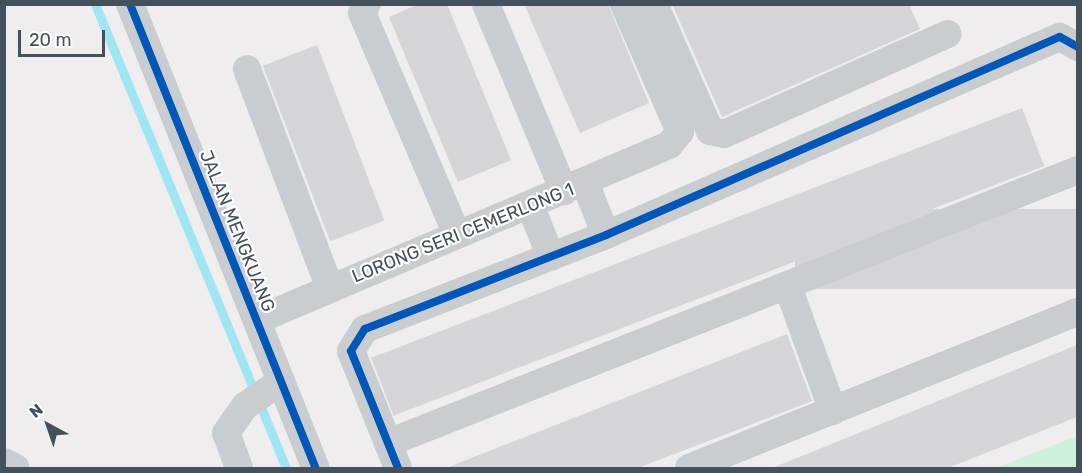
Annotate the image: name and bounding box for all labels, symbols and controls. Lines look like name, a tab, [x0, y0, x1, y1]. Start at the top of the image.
scale bar	[21, 18, 108, 56]
text: 20 m	[29, 29, 71, 51]
street label: JALAN MENGKUANG	[195, 147, 279, 315]
street label: LORONG SERI CEMERLONG 1	[349, 179, 577, 287]
north arrow	[18, 395, 78, 455]
text: N	[26, 400, 47, 422]

